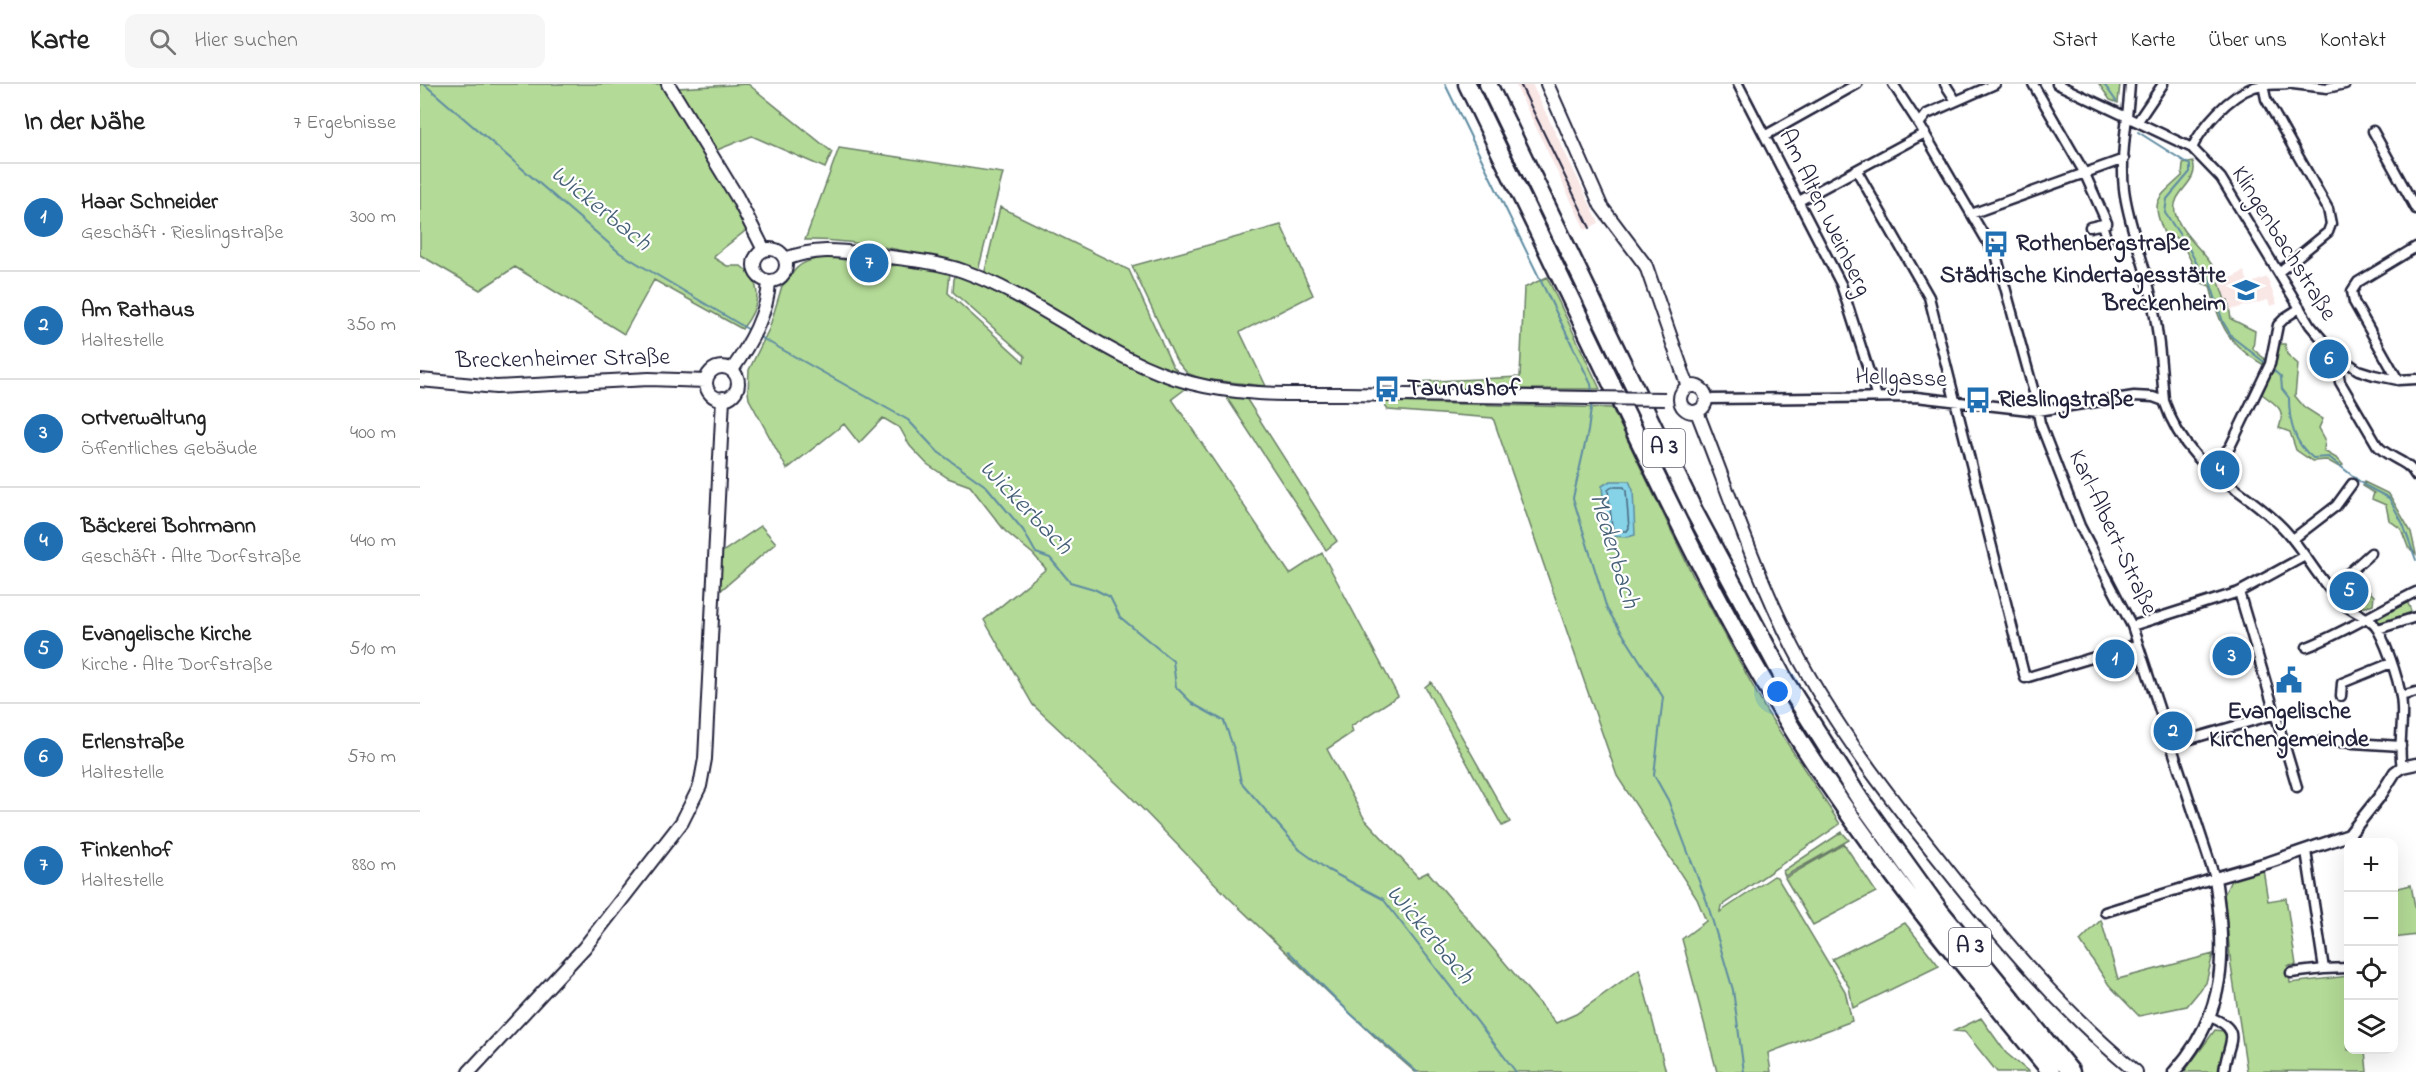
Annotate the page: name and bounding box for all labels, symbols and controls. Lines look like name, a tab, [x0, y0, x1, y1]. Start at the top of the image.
search box	[125, 14, 545, 68]
text: Karte	[30, 21, 89, 62]
icon: search	[146, 25, 179, 58]
text: Hier suchen	[194, 25, 298, 57]
text: Start	[2052, 26, 2098, 56]
text: Karte	[2131, 26, 2175, 56]
text: Über uns	[2208, 26, 2287, 56]
text: Kontakt	[2320, 26, 2386, 56]
text: In der Nähe	[24, 104, 145, 142]
text: 7 Ergebnisse	[293, 109, 396, 138]
street label: Am Alten Weinberg	[1768, 124, 1880, 302]
water label: Wickerbach	[541, 156, 659, 262]
street label: Klingenbachstraße	[2221, 160, 2345, 328]
text: Haar Schneider	[81, 187, 218, 219]
text: 1	[40, 203, 47, 232]
text: 300 m	[350, 203, 396, 232]
text: Geschäft · Rieslingstraße	[81, 219, 284, 248]
place label: Rothenbergstraße	[2016, 227, 2191, 263]
bus stop icon: Rothenbergstraße	[1981, 229, 2011, 259]
pin: 7	[850, 240, 888, 285]
place label: Städtische Kindertagesstätte Breckenheim	[1940, 259, 2227, 322]
school or university icon: Städtische Kindertagesstätte Breckenheim	[2231, 275, 2261, 305]
text: Am Rathaus	[81, 295, 195, 327]
text: 2	[39, 311, 48, 340]
text: 350 m	[347, 311, 396, 340]
text: Haltestelle	[81, 327, 164, 356]
pin: 6	[2310, 336, 2348, 382]
street label: Breckenheimer Straße	[454, 341, 671, 379]
street label: Hellgasse	[1855, 360, 1948, 398]
place label: Taunushof	[1407, 372, 1521, 407]
bus stop icon: Taunushof	[1372, 374, 1402, 404]
place label: Rieslingstraße	[1998, 383, 2135, 419]
bus stop icon: Rieslingstraße	[1963, 385, 1993, 415]
text: Ortverwaltung	[81, 403, 206, 435]
text: 3	[39, 419, 48, 448]
text: 400 m	[350, 419, 396, 448]
road number: A 3	[1643, 429, 1685, 467]
text: Öffentliches Gebäude	[81, 435, 257, 464]
street label: Karl-Albert-Straße	[2058, 444, 2166, 622]
pin: 4	[2200, 448, 2240, 492]
water label: Wickerbach	[970, 451, 1081, 565]
water label: Medenbach	[1578, 489, 1649, 614]
text: Bäckerei Bohrmann	[81, 511, 256, 543]
text: 4	[39, 527, 48, 556]
text: 440 m	[350, 527, 396, 556]
text: Geschäft · Alte Dorfstraße	[81, 543, 301, 572]
pin: 5	[2330, 568, 2368, 614]
text: Evangelische Kirche	[81, 619, 251, 651]
pin: 3	[2212, 634, 2252, 678]
text: 5	[38, 635, 49, 664]
text: 510 m	[349, 635, 396, 664]
pin: 1	[2096, 636, 2134, 682]
text: Kirche · Alte Dorfstraße	[81, 651, 272, 680]
public building icon: Evangelische Kirchengemeinde	[2274, 665, 2304, 695]
your location	[1763, 677, 1792, 706]
place label: Evangelische Kirchengemeinde	[2209, 695, 2370, 759]
pin: 2	[2154, 708, 2192, 754]
text: Erlenstraße	[81, 727, 184, 759]
text: 6	[39, 743, 48, 772]
text: 570 m	[347, 743, 396, 772]
text: Haltestelle	[81, 759, 164, 788]
text: Finkenhof	[81, 835, 173, 867]
map controls	[2344, 838, 2398, 1054]
button: +	[2344, 838, 2398, 892]
text: 7	[39, 851, 48, 880]
text: 880 m	[352, 851, 396, 880]
text: Haltestelle	[81, 867, 164, 896]
water label: Wickerbach	[1376, 877, 1483, 994]
button: −	[2344, 892, 2398, 946]
road number: A 3	[1949, 928, 1991, 966]
button: locate	[2344, 946, 2398, 1000]
button: layers	[2344, 1000, 2398, 1054]

